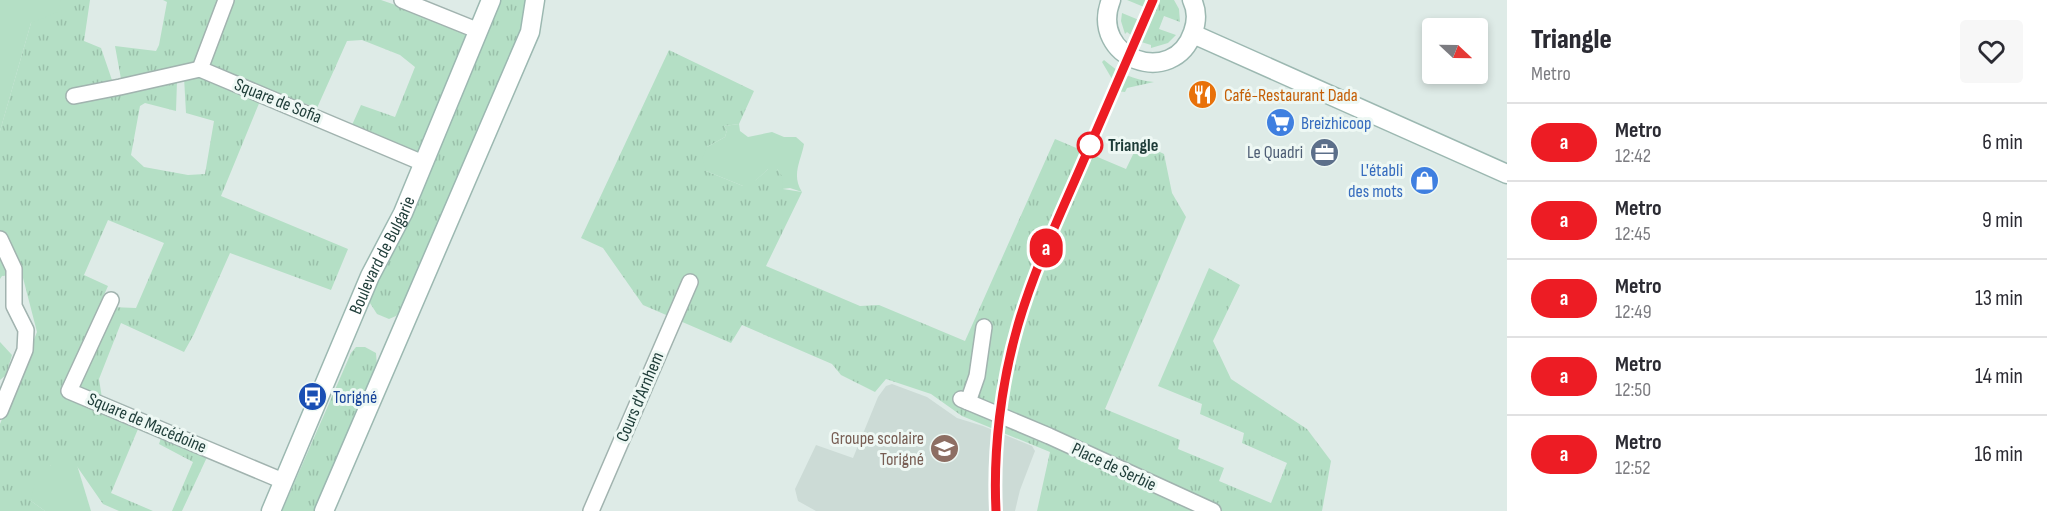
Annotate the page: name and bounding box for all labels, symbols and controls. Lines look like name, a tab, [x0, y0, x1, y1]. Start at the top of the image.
north arrow	[1422, 18, 1488, 84]
map controls	[1422, 18, 1488, 84]
button: heart	[1960, 20, 2023, 83]
text: Triangle	[1531, 23, 1612, 56]
text: Metro	[1531, 62, 1571, 86]
street label: Square de Sofia	[231, 74, 325, 128]
restaurant icon: Café-Restaurant Dada	[1187, 79, 1219, 111]
place label: Café-Restaurant Dada	[1224, 85, 1358, 106]
supermarket icon: Breizhicoop	[1264, 107, 1296, 139]
place label: Breizhicoop	[1301, 113, 1372, 134]
text: Metro	[1615, 117, 1662, 144]
text: 6 min	[1982, 129, 2023, 156]
text: a	[1560, 130, 1568, 155]
marker: Triangle	[1077, 132, 1103, 158]
place label: Triangle	[1108, 135, 1158, 156]
office icon: Le Quadri	[1308, 136, 1340, 168]
place label: Le Quadri	[1247, 142, 1303, 163]
text: 12:42	[1615, 144, 1651, 168]
place label: L'établi des mots	[1348, 160, 1403, 202]
shop icon: L'établi des mots	[1408, 164, 1440, 196]
street label: Boulevard de Bulgarie	[345, 193, 419, 317]
text: Metro	[1615, 195, 1662, 222]
text: 9 min	[1982, 207, 2023, 234]
text: a	[1560, 208, 1568, 233]
text: 12:45	[1615, 222, 1651, 246]
line badge: a	[1026, 228, 1066, 268]
text: a	[1042, 236, 1050, 261]
text: Metro	[1615, 273, 1662, 300]
text: 13 min	[1975, 285, 2023, 312]
text: a	[1560, 286, 1568, 311]
text: 12:49	[1615, 300, 1652, 324]
street label: Cours d'Arnhem	[612, 349, 668, 445]
text: Metro	[1615, 351, 1662, 378]
text: 14 min	[1975, 363, 2023, 390]
text: a	[1560, 364, 1568, 389]
text: 12:50	[1615, 378, 1651, 402]
bus stop icon: Torigné	[296, 381, 328, 413]
place label: Torigné	[333, 387, 377, 408]
street label: Square de Macédoine	[84, 388, 210, 458]
place label: Groupe scolaire Torigné	[831, 428, 924, 470]
text: Metro	[1615, 429, 1662, 456]
school or university icon: Groupe scolaire Torigné	[929, 432, 961, 464]
street label: Place de Serbie	[1068, 438, 1160, 496]
text: 16 min	[1975, 441, 2023, 468]
text: a	[1560, 442, 1568, 467]
text: 12:52	[1615, 456, 1651, 480]

